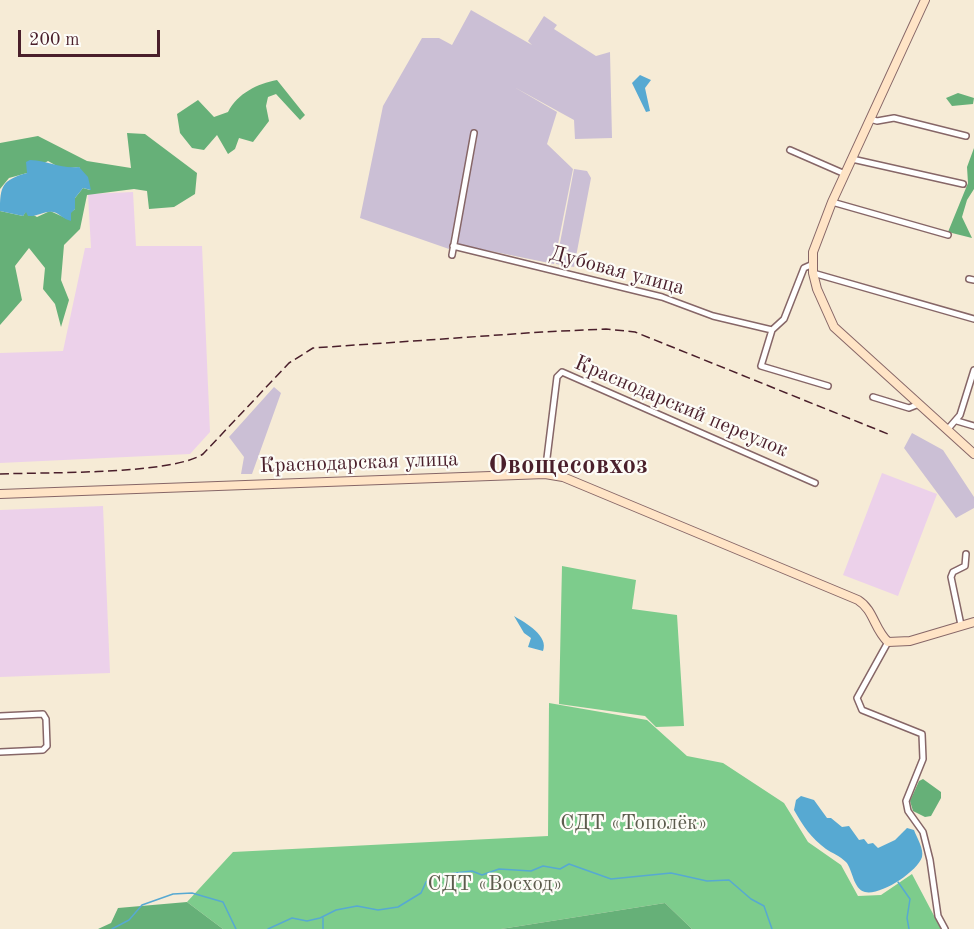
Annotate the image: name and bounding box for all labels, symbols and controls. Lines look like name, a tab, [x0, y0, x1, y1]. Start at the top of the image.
scale bar	[21, 18, 164, 56]
text: 200 m	[29, 31, 80, 49]
street label: Дубовая улица	[547, 241, 687, 301]
street label: Краснодарский переулок	[570, 350, 792, 464]
street label: Краснодарская улица	[259, 447, 459, 479]
district label: Овощесовхоз	[488, 450, 648, 482]
park label: СДТ «Тополёк»	[560, 810, 708, 836]
park label: СДТ «Восход»	[427, 871, 563, 897]

